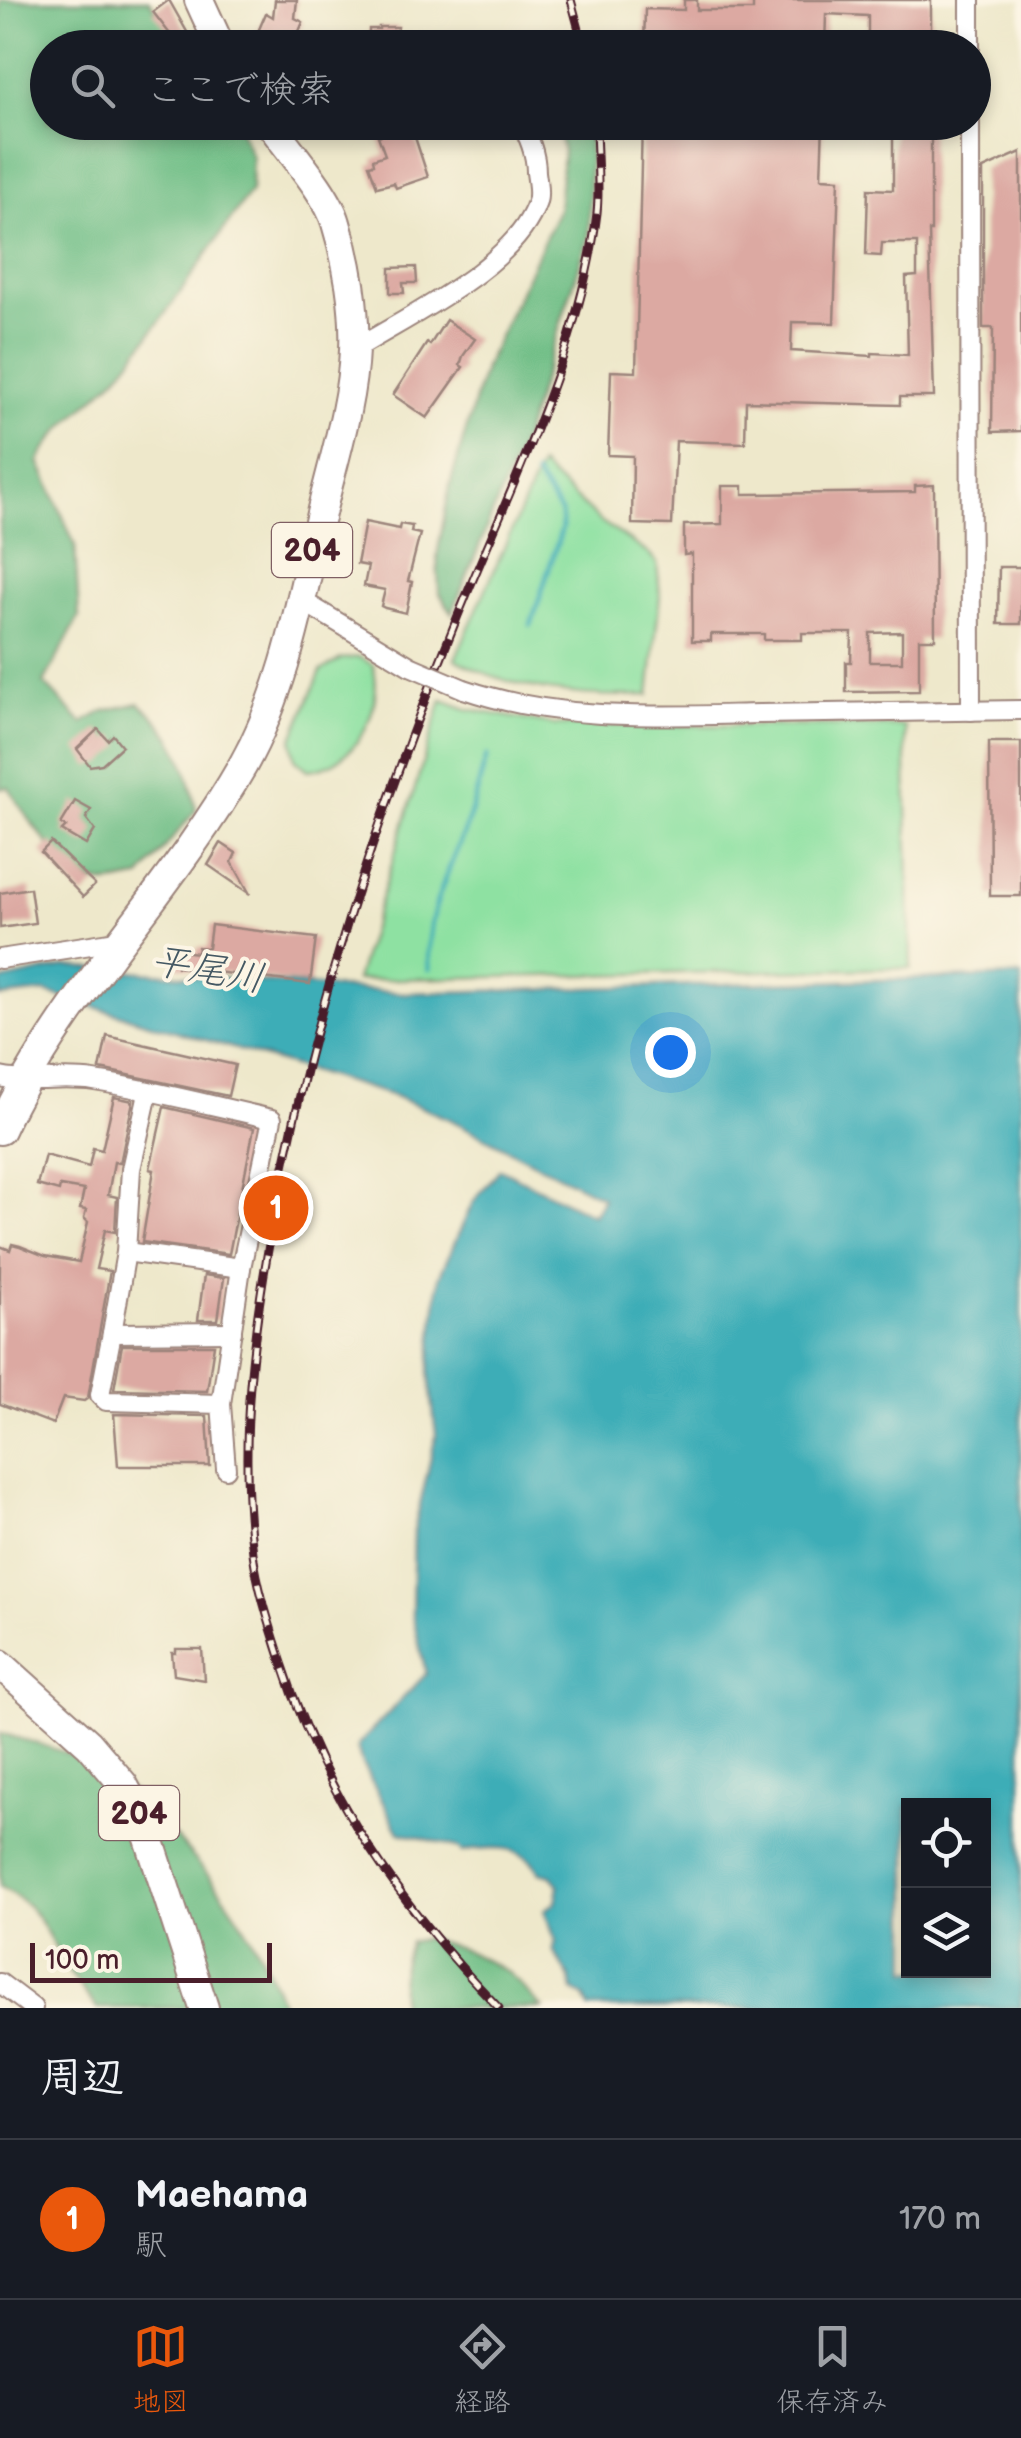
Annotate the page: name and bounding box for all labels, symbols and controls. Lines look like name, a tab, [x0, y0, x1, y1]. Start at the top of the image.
search box	[30, 30, 991, 140]
icon: search	[65, 58, 120, 113]
text: ここで検索	[145, 68, 335, 113]
road number: 204	[272, 523, 352, 577]
water label: 平尾川	[148, 938, 268, 1003]
your location	[645, 1027, 696, 1078]
pin: 1	[244, 1170, 308, 1246]
road number: 204	[99, 1786, 179, 1840]
map controls	[901, 1798, 991, 1978]
button: locate	[901, 1798, 991, 1888]
button: layers	[901, 1888, 991, 1978]
scale bar	[30, 1938, 272, 1982]
text: 100 m	[45, 1944, 119, 1977]
text: 周辺	[40, 2053, 124, 2104]
text: Maehama	[135, 2173, 308, 2218]
text: 1	[66, 2200, 79, 2239]
text: 170 m	[899, 2200, 981, 2239]
text: 駅	[135, 2226, 167, 2265]
tab: 地図	[133, 2319, 189, 2419]
tab: 経路	[454, 2319, 510, 2419]
tab: 保存済み	[776, 2319, 888, 2419]

